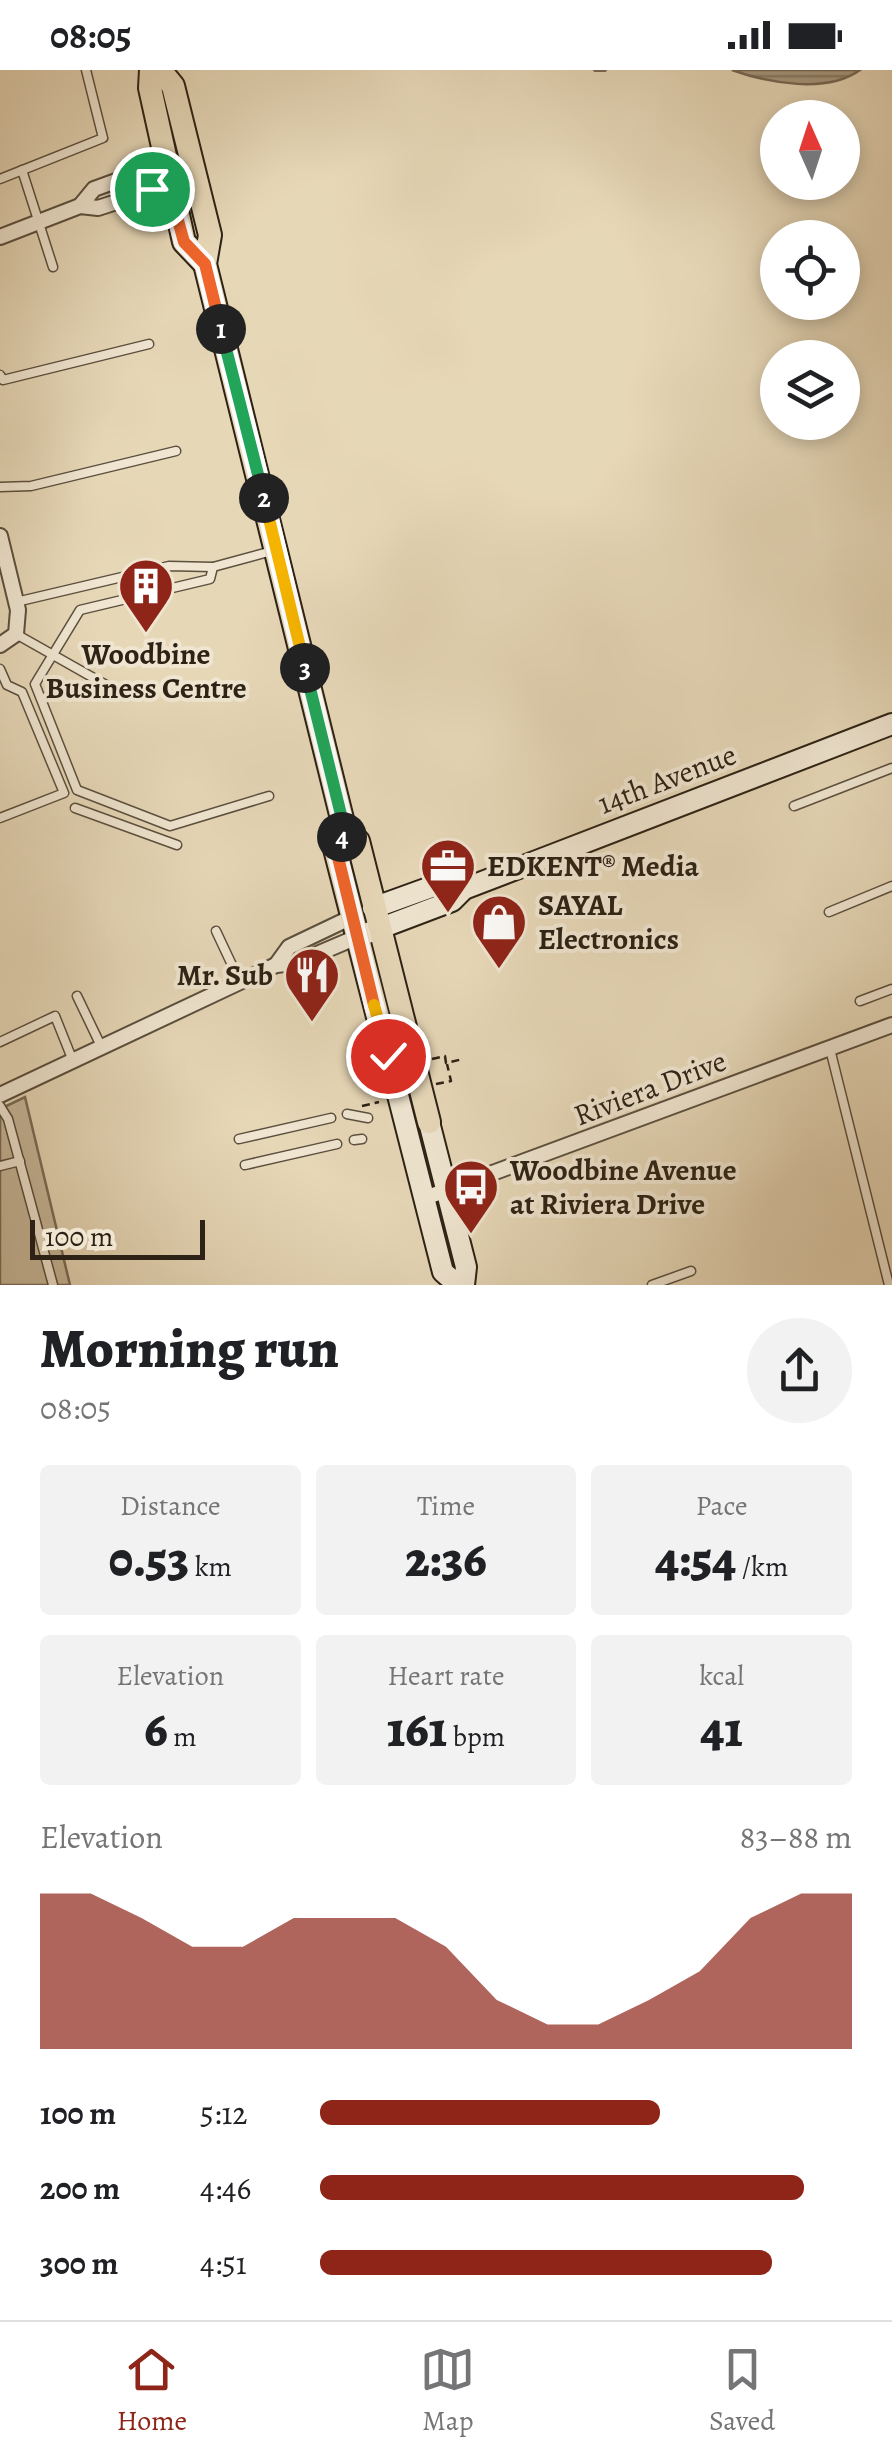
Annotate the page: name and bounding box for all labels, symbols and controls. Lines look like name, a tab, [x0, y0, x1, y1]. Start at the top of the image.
text: 08:05	[50, 9, 132, 61]
north arrow	[760, 100, 860, 200]
map controls	[760, 100, 860, 440]
pin	[110, 147, 195, 232]
icon: arrive	[125, 162, 180, 217]
button: locate	[760, 220, 860, 320]
pin: 1	[196, 304, 246, 354]
text: 1	[216, 310, 226, 348]
button: layers	[760, 340, 860, 440]
pin: 2	[239, 473, 289, 523]
text: 2	[257, 479, 271, 517]
building icon: Woodbine Business Centre	[116, 556, 176, 635]
place label: Woodbine Business Centre	[45, 634, 247, 708]
pin: 3	[280, 643, 330, 693]
text: 3	[299, 649, 311, 687]
street label: 14th Avenue	[592, 734, 742, 824]
pin: 4	[317, 812, 367, 862]
text: 4	[335, 818, 349, 856]
office icon: EDKENT® Media	[418, 836, 478, 915]
place label: EDKENT® Media	[487, 846, 700, 886]
place label: SAYAL Electronics	[538, 885, 679, 959]
shop icon: SAYAL Electronics	[469, 892, 529, 971]
restaurant icon: Mr. Sub	[282, 945, 342, 1024]
place label: Mr. Sub	[177, 955, 273, 995]
pin	[346, 1014, 431, 1099]
icon: check	[361, 1029, 416, 1084]
street label: Riviera Drive	[568, 1041, 732, 1135]
place label: Woodbine Avenue at Riviera Drive	[509, 1150, 737, 1224]
bus stop icon: Woodbine Avenue at Riviera Drive	[441, 1157, 501, 1236]
scale bar	[30, 1215, 205, 1260]
text: 100 m	[45, 1218, 113, 1256]
text: Morning run	[40, 1311, 339, 1386]
button: share	[747, 1318, 852, 1423]
text: 08:05	[40, 1386, 111, 1430]
text: Distance	[120, 1487, 221, 1525]
text: Time	[417, 1487, 475, 1525]
text: Pace	[696, 1487, 748, 1525]
text: 0.53	[109, 1525, 189, 1593]
text: 2:36	[405, 1525, 487, 1593]
text: 4:54	[655, 1525, 736, 1593]
text: km	[189, 1548, 232, 1586]
text: /km	[736, 1548, 788, 1586]
text: Elevation	[117, 1657, 224, 1695]
text: Heart rate	[388, 1657, 504, 1695]
text: kcal	[699, 1657, 744, 1695]
text: 6	[144, 1695, 168, 1763]
text: 161	[387, 1695, 447, 1763]
text: 41	[701, 1695, 743, 1763]
text: m	[168, 1718, 197, 1756]
text: bpm	[447, 1718, 505, 1756]
text: Elevation	[40, 1815, 163, 1859]
text: 83–88 m	[740, 1815, 852, 1859]
text: 100 m	[40, 2091, 116, 2135]
text: 5:12	[200, 2091, 248, 2135]
text: 200 m	[40, 2166, 120, 2210]
text: 4:46	[200, 2166, 251, 2210]
text: 300 m	[40, 2241, 118, 2285]
text: 4:51	[200, 2241, 247, 2285]
tab: Home	[117, 2342, 187, 2440]
tab: Map	[420, 2342, 475, 2440]
tab: Saved	[709, 2342, 775, 2440]

